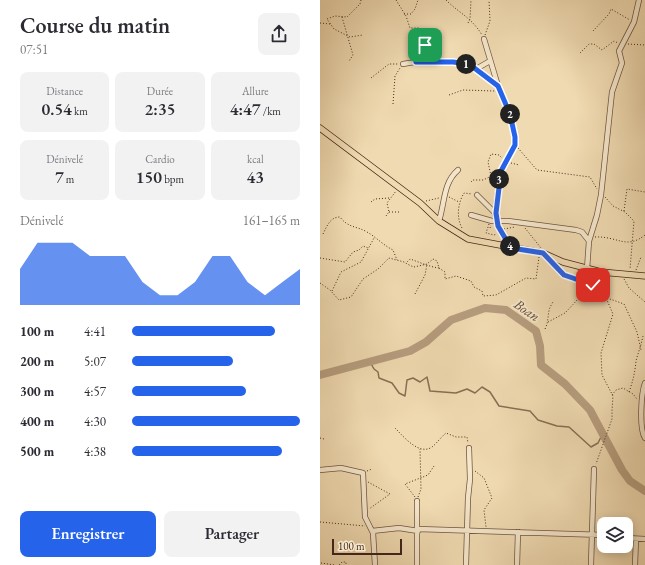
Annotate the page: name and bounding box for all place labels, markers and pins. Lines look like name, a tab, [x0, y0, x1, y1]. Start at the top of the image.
pin	[408, 28, 442, 62]
pin: 1	[456, 54, 476, 74]
pin: 2	[500, 104, 520, 124]
pin: 3	[489, 169, 509, 189]
pin: 4	[500, 236, 520, 256]
pin	[576, 268, 610, 302]

